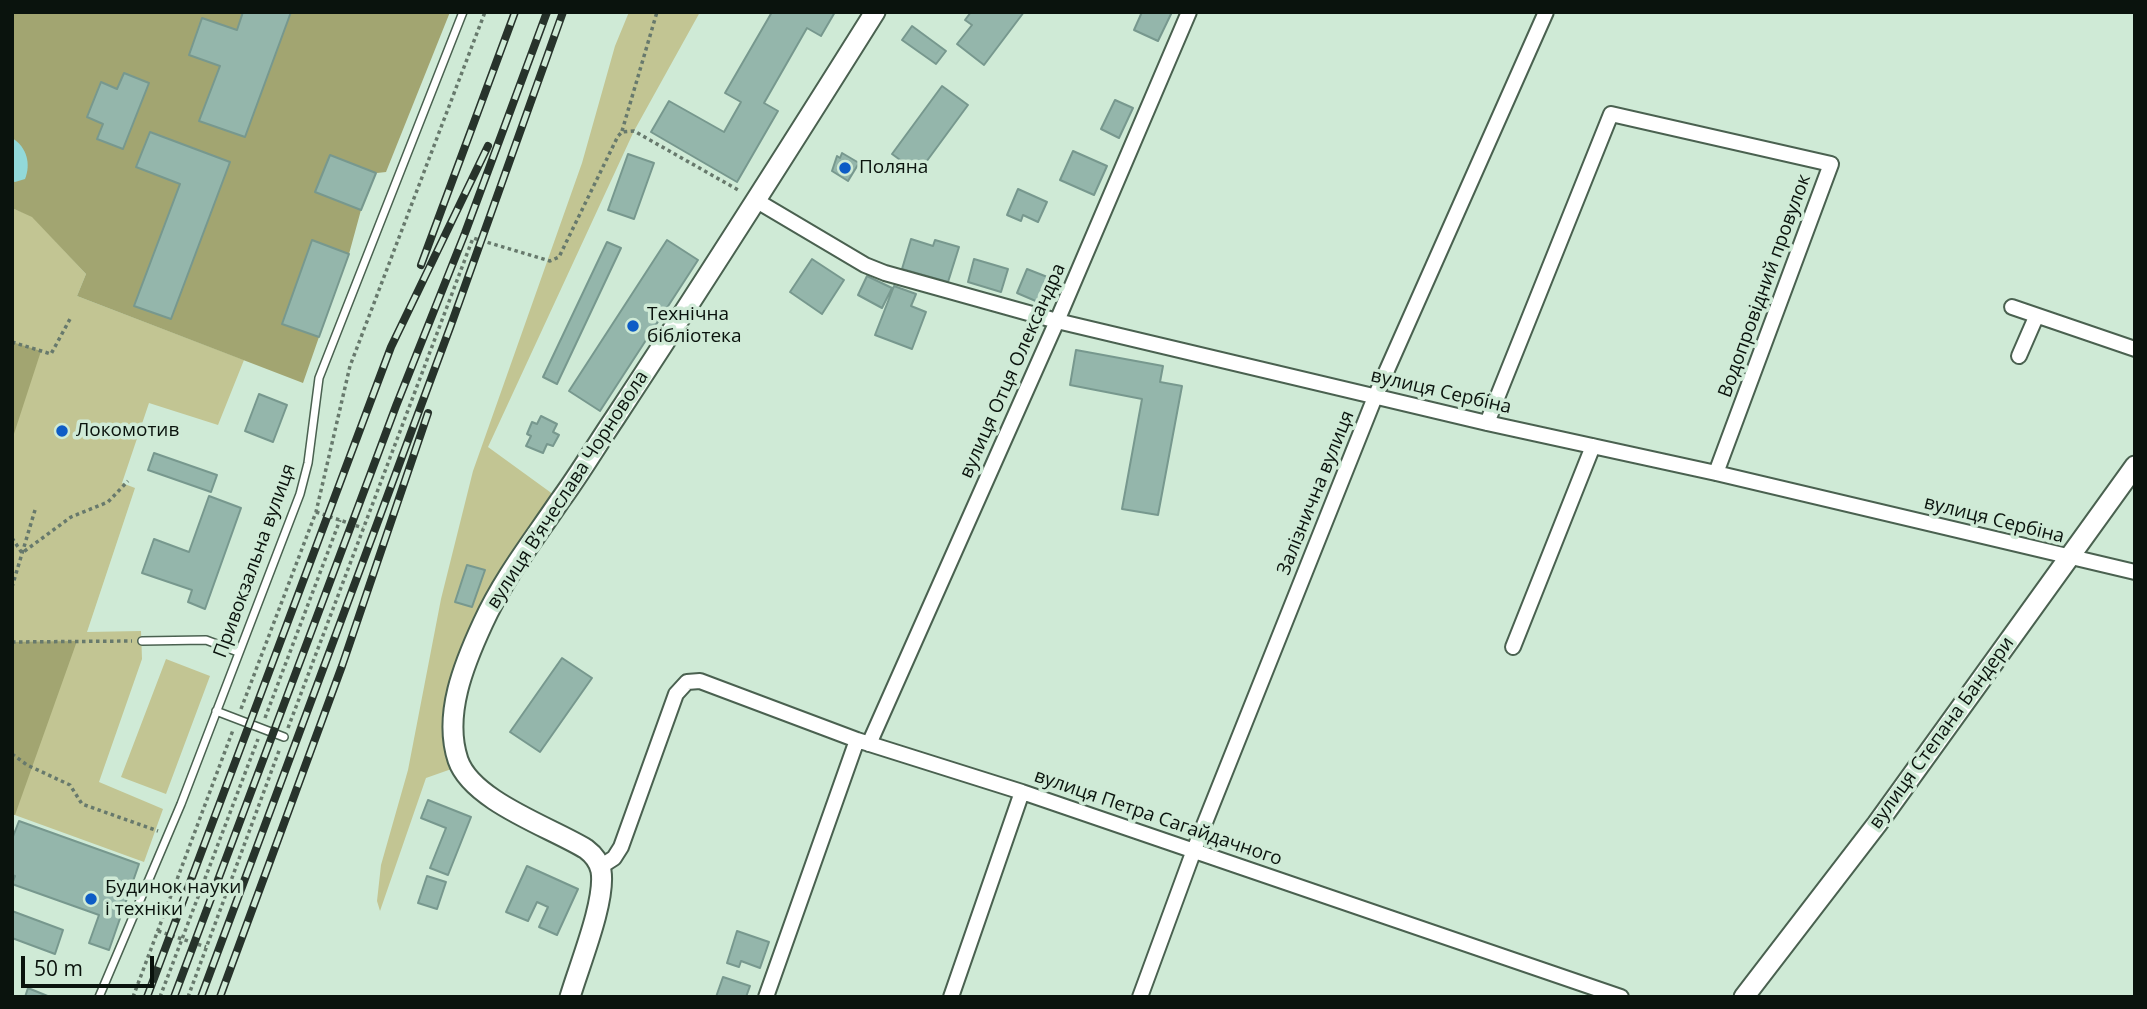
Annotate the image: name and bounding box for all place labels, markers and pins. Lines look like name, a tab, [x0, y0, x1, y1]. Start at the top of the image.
place label: Поляна	[859, 157, 928, 179]
marker: Поляна	[837, 160, 853, 176]
place label: Технічна бібліотека	[647, 304, 741, 348]
marker: Технічна бібліотека	[625, 318, 641, 334]
place label: Локомотив	[76, 420, 179, 442]
marker: Локомотив	[54, 423, 70, 439]
place label: Будинок науки і техніки	[105, 877, 241, 921]
marker: Будинок науки і техніки	[83, 891, 99, 907]

